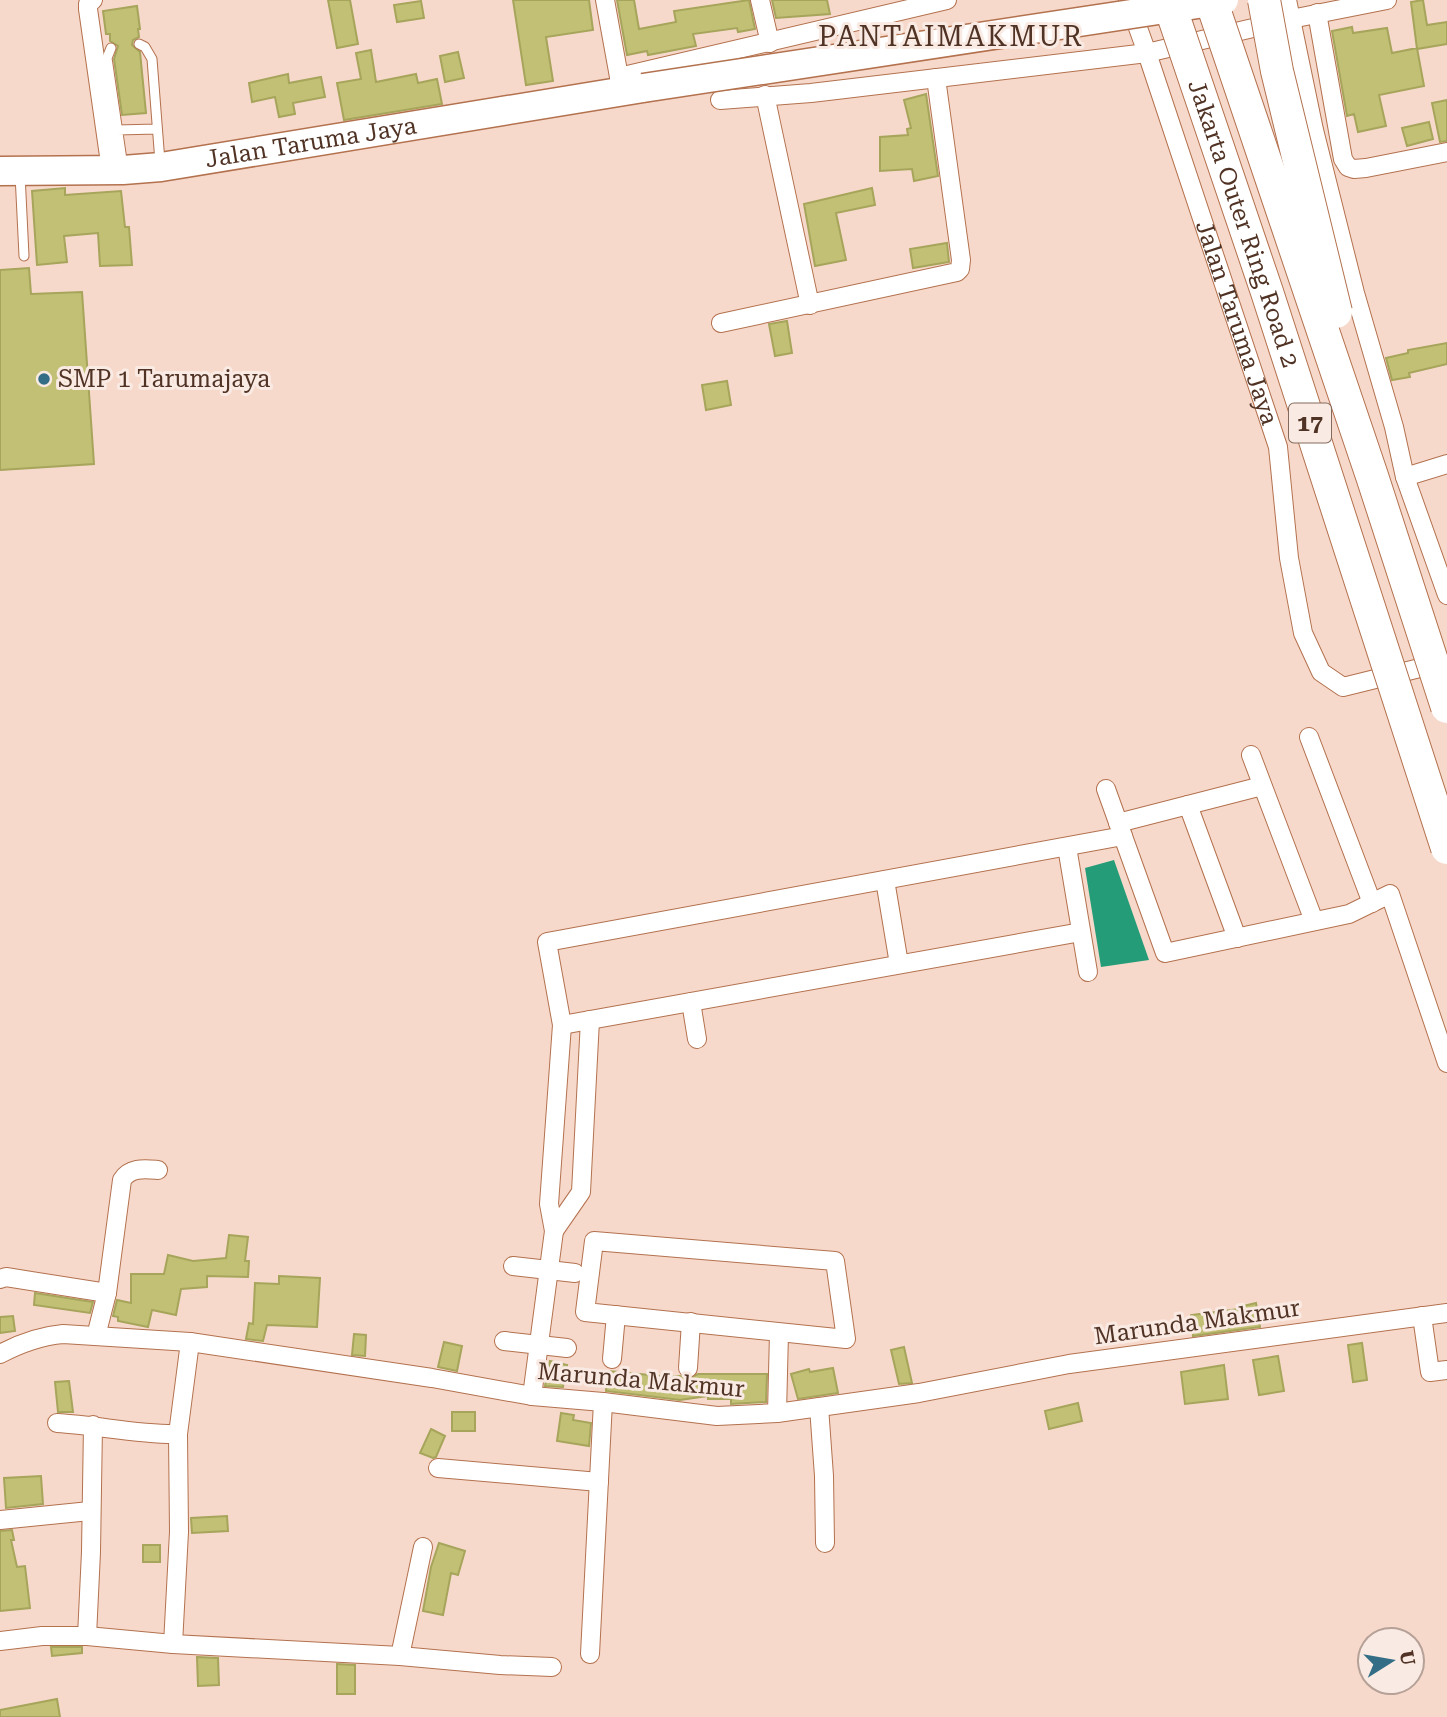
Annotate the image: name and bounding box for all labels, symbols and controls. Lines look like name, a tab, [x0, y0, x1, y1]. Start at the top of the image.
district label: PANTAIMAKMUR	[818, 20, 1084, 53]
street label: Jakarta Outer Ring Road 2	[1182, 76, 1304, 371]
street label: Jalan Taruma Jaya	[203, 111, 418, 174]
street label: Jalan Taruma Jaya	[1190, 217, 1284, 429]
place label: SMP 1 Tarumajaya	[58, 365, 270, 393]
marker: SMP 1 Tarumajaya	[36, 371, 52, 387]
road number: 17	[1289, 404, 1331, 442]
street label: Marunda Makmur	[1092, 1294, 1302, 1350]
street label: Marunda Makmur	[536, 1357, 746, 1403]
north arrow	[1356, 1626, 1426, 1696]
text: U	[1395, 1648, 1420, 1668]

